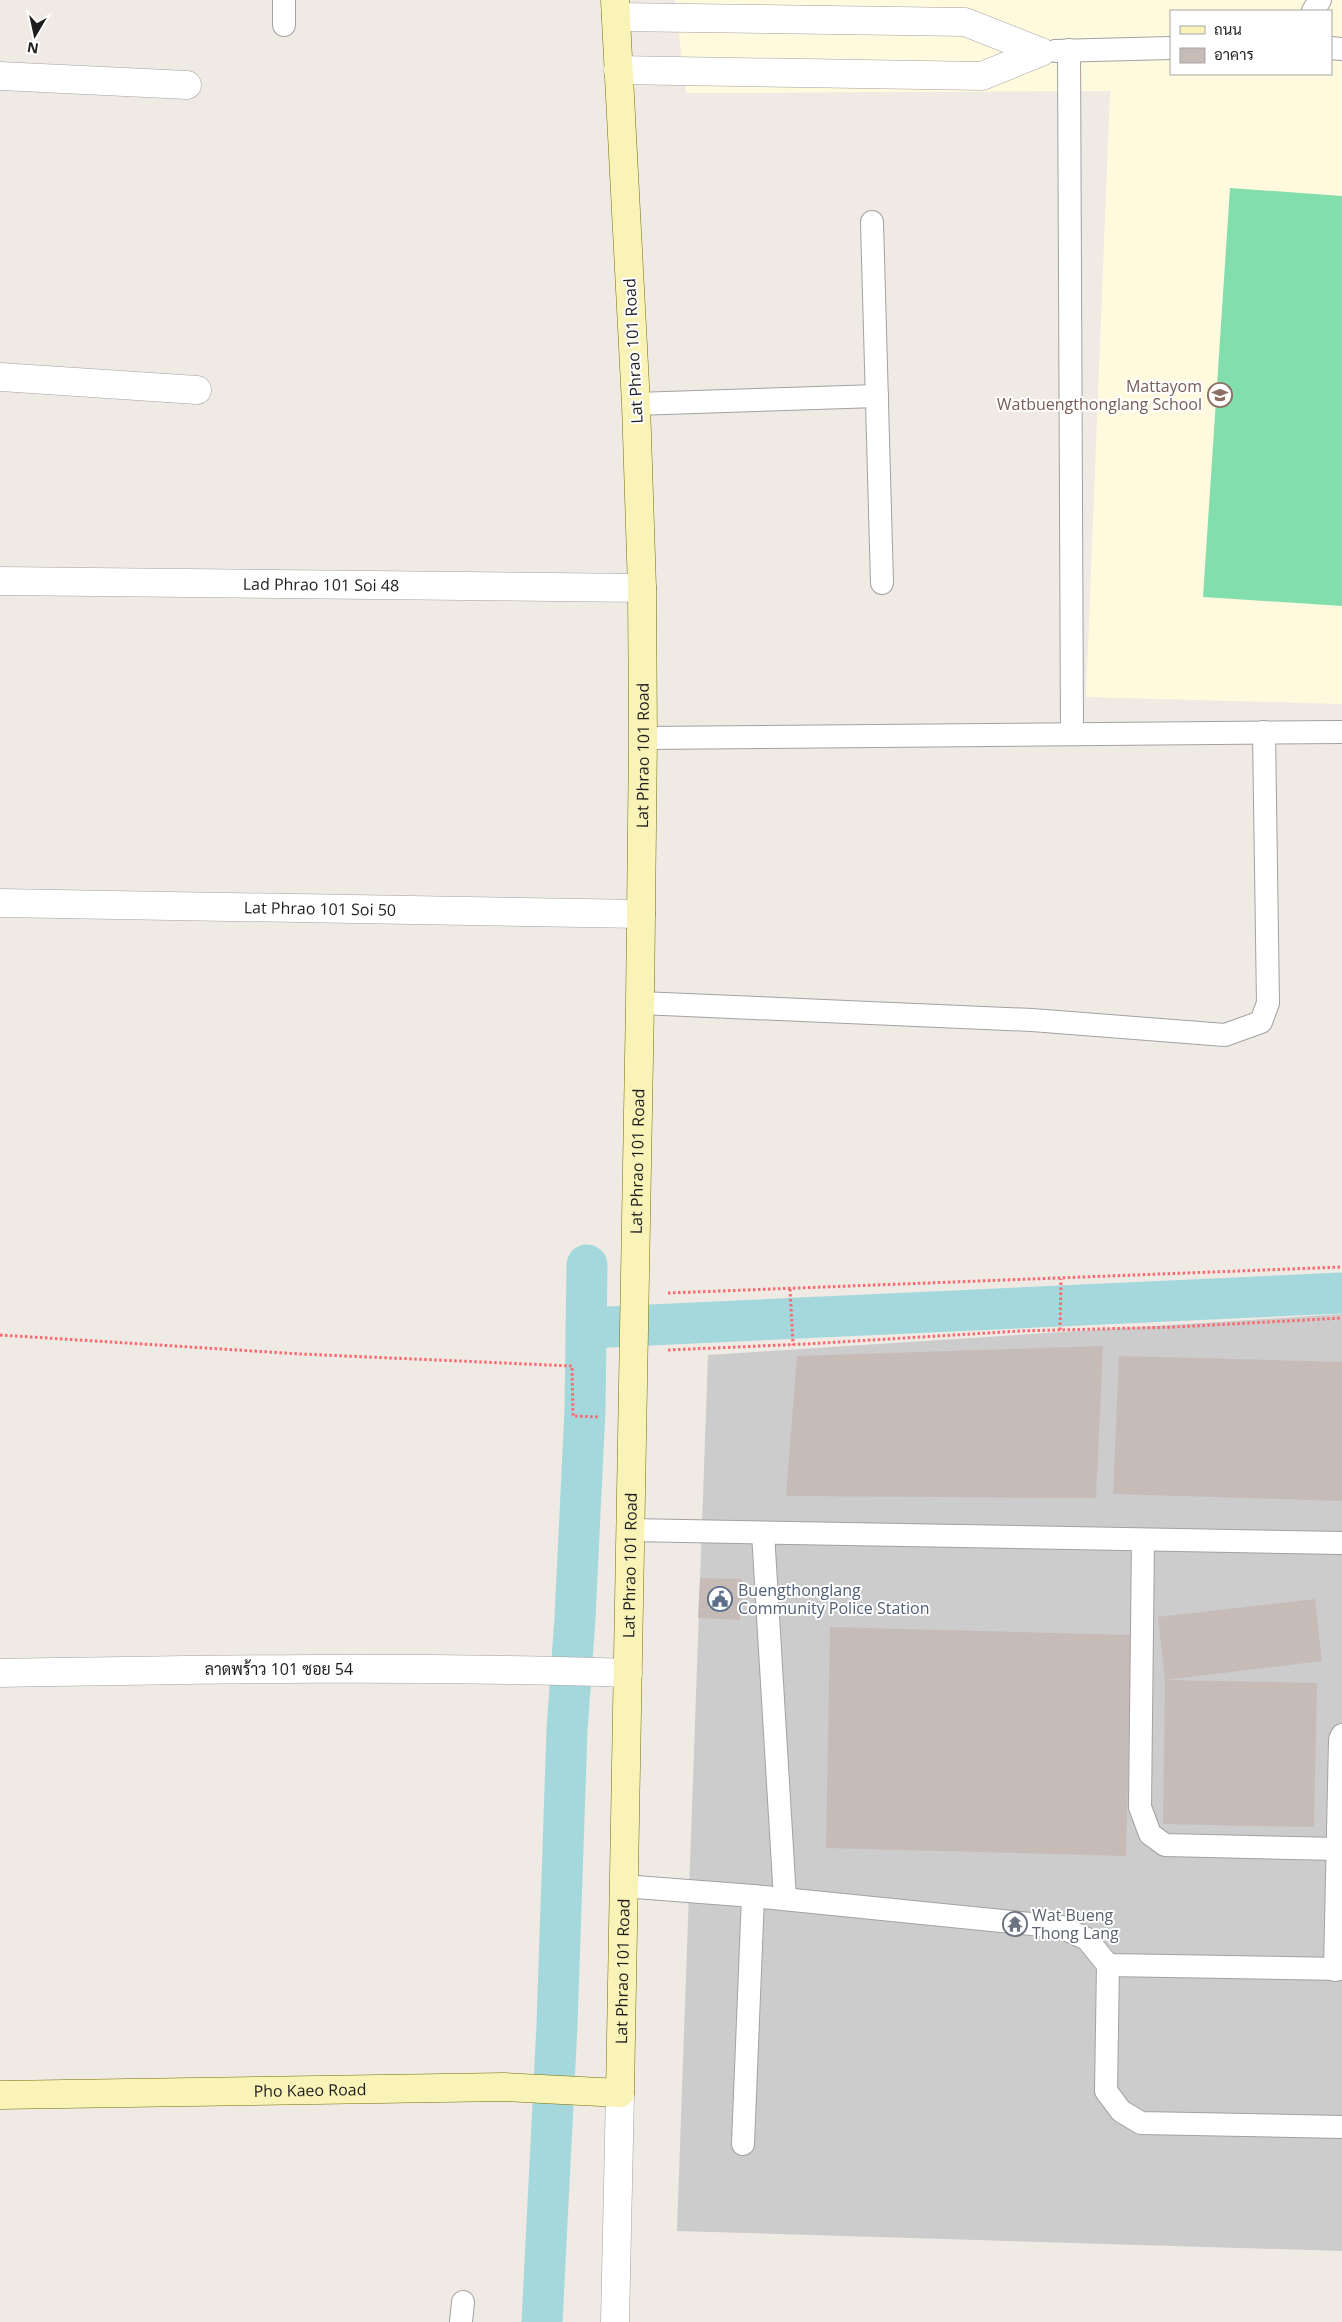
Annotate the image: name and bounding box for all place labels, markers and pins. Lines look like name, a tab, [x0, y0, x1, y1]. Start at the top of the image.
place label: Mattayom Watbuengthonglang School	[997, 375, 1202, 415]
school or university icon: Mattayom Watbuengthonglang School	[1207, 382, 1233, 408]
place label: Buengthonglang Community Police Station	[738, 1579, 930, 1619]
public building icon: Buengthonglang Community Police Station	[707, 1586, 733, 1612]
place label: Wat Bueng Thong Lang	[1032, 1904, 1119, 1944]
temple icon: Wat Bueng Thong Lang	[1002, 1911, 1028, 1937]

